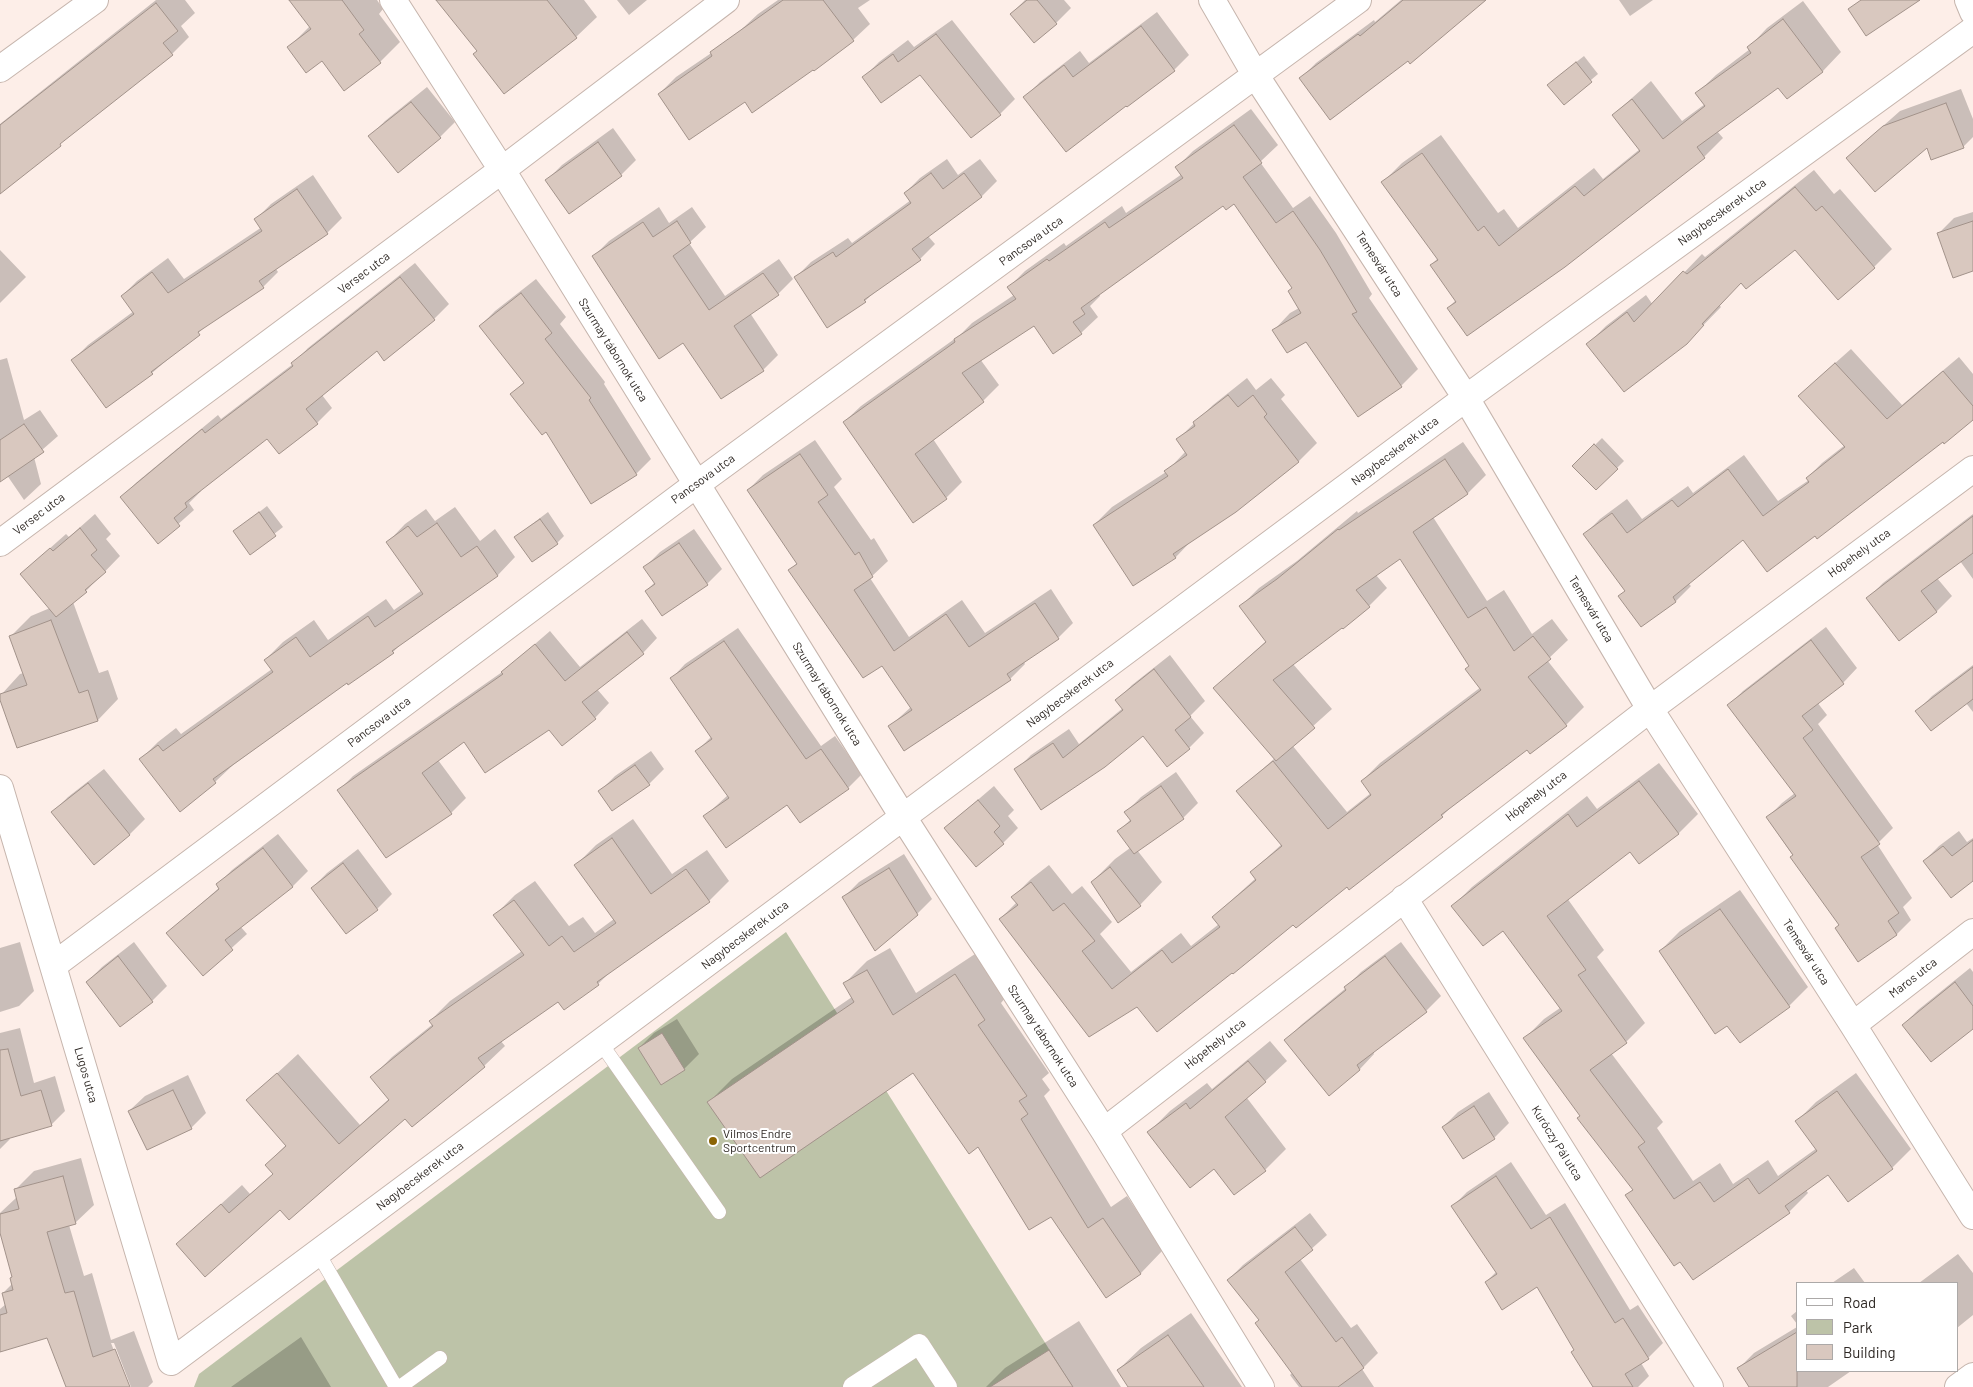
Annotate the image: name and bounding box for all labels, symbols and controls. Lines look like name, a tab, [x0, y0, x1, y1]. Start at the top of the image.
street label: Nagybecskerek utca	[1675, 175, 1769, 249]
street label: Pancsova utca	[996, 213, 1066, 269]
street label: Temesvár utca	[1352, 228, 1406, 300]
street label: Versec utca	[335, 249, 393, 297]
street label: Szurmay tábornok utca	[575, 296, 651, 404]
street label: Nagybecskerek utca	[1349, 414, 1441, 488]
street label: Pancsova utca	[668, 451, 738, 507]
street label: Versec utca	[10, 490, 68, 538]
street label: Hópehely utca	[1825, 526, 1893, 580]
street label: Temesvár utca	[1565, 573, 1617, 645]
street label: Szurmay tábornok utca	[789, 640, 865, 748]
street label: Nagybecskerek utca	[1024, 656, 1116, 730]
street label: Pancsova utca	[345, 694, 413, 750]
street label: Hópehely utca	[1503, 768, 1569, 824]
street label: Nagybecskerek utca	[699, 898, 791, 972]
street label: Temesvár utca	[1779, 916, 1833, 988]
street label: Maros utca	[1886, 955, 1940, 1001]
street label: Szurmay tábornok utca	[1004, 982, 1082, 1090]
street label: Hópehely utca	[1182, 1016, 1248, 1072]
street label: Lugos utca	[71, 1045, 101, 1105]
street label: Kuróczy Pál utca	[1528, 1103, 1586, 1183]
place label: Vilmos Endre Sportcentrum	[723, 1127, 796, 1155]
marker: Vilmos Endre Sportcentrum	[707, 1135, 719, 1147]
street label: Nagybecskerek utca	[374, 1139, 466, 1213]
legend	[1796, 1282, 1958, 1372]
text: Road	[1843, 1293, 1876, 1311]
text: Park	[1843, 1318, 1872, 1336]
text: Building	[1843, 1343, 1896, 1361]

